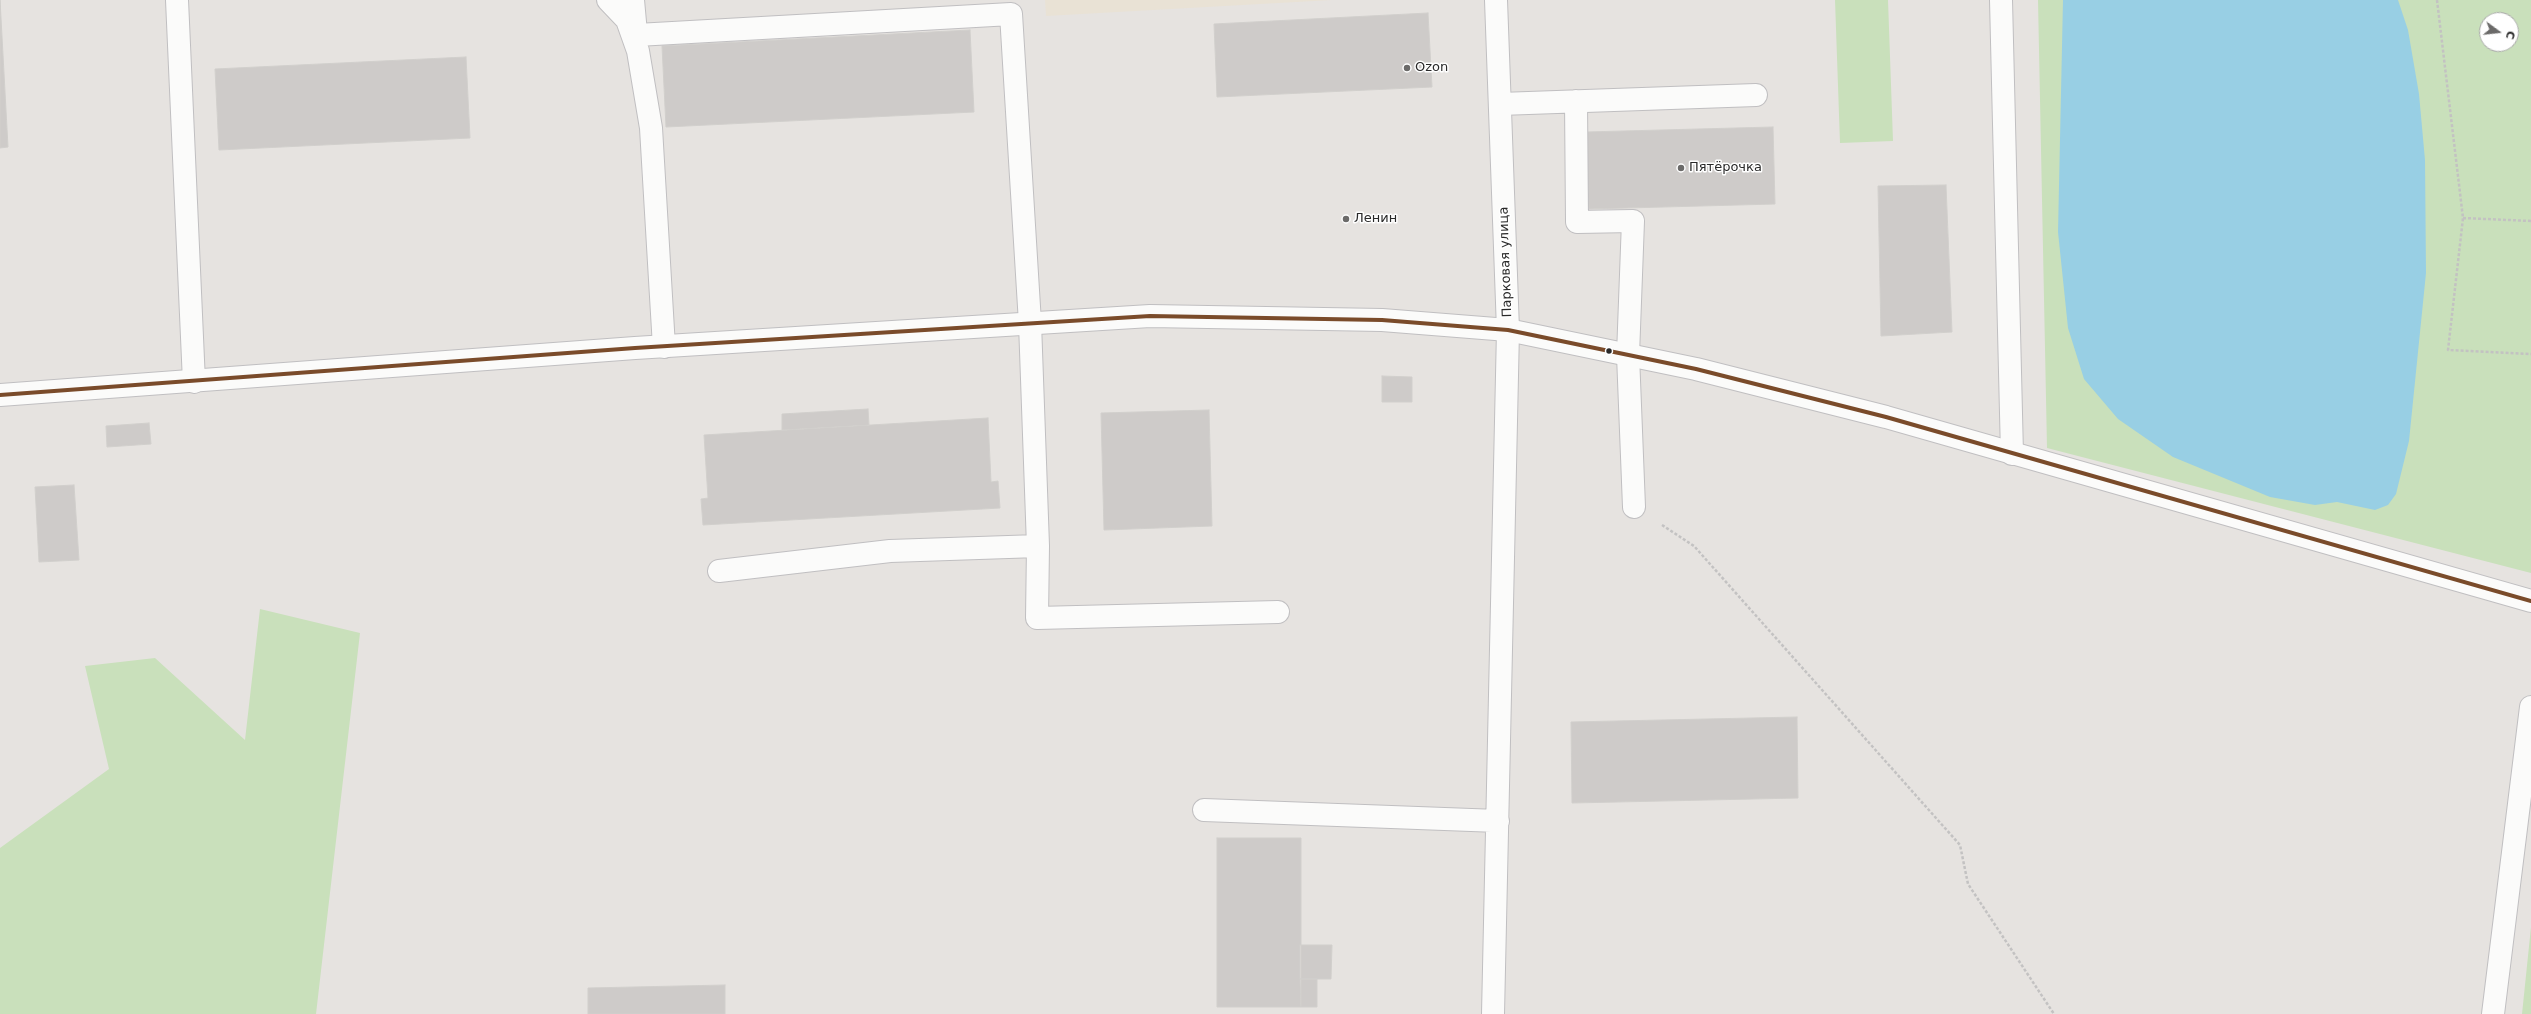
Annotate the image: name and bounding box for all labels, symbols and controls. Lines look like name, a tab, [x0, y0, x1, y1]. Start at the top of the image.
north arrow	[2479, 12, 2519, 52]
text: С	[2503, 29, 2517, 41]
place label: Ozon	[1415, 60, 1448, 76]
marker: Ozon	[1402, 63, 1412, 73]
place label: Пятёрочка	[1689, 160, 1762, 176]
marker: Пятёрочка	[1676, 163, 1686, 173]
street label: Парковая улица	[1496, 206, 1516, 318]
place label: Ленин	[1354, 211, 1397, 227]
marker: Ленин	[1341, 214, 1351, 224]
unlabelled marker	[1604, 346, 1614, 356]

